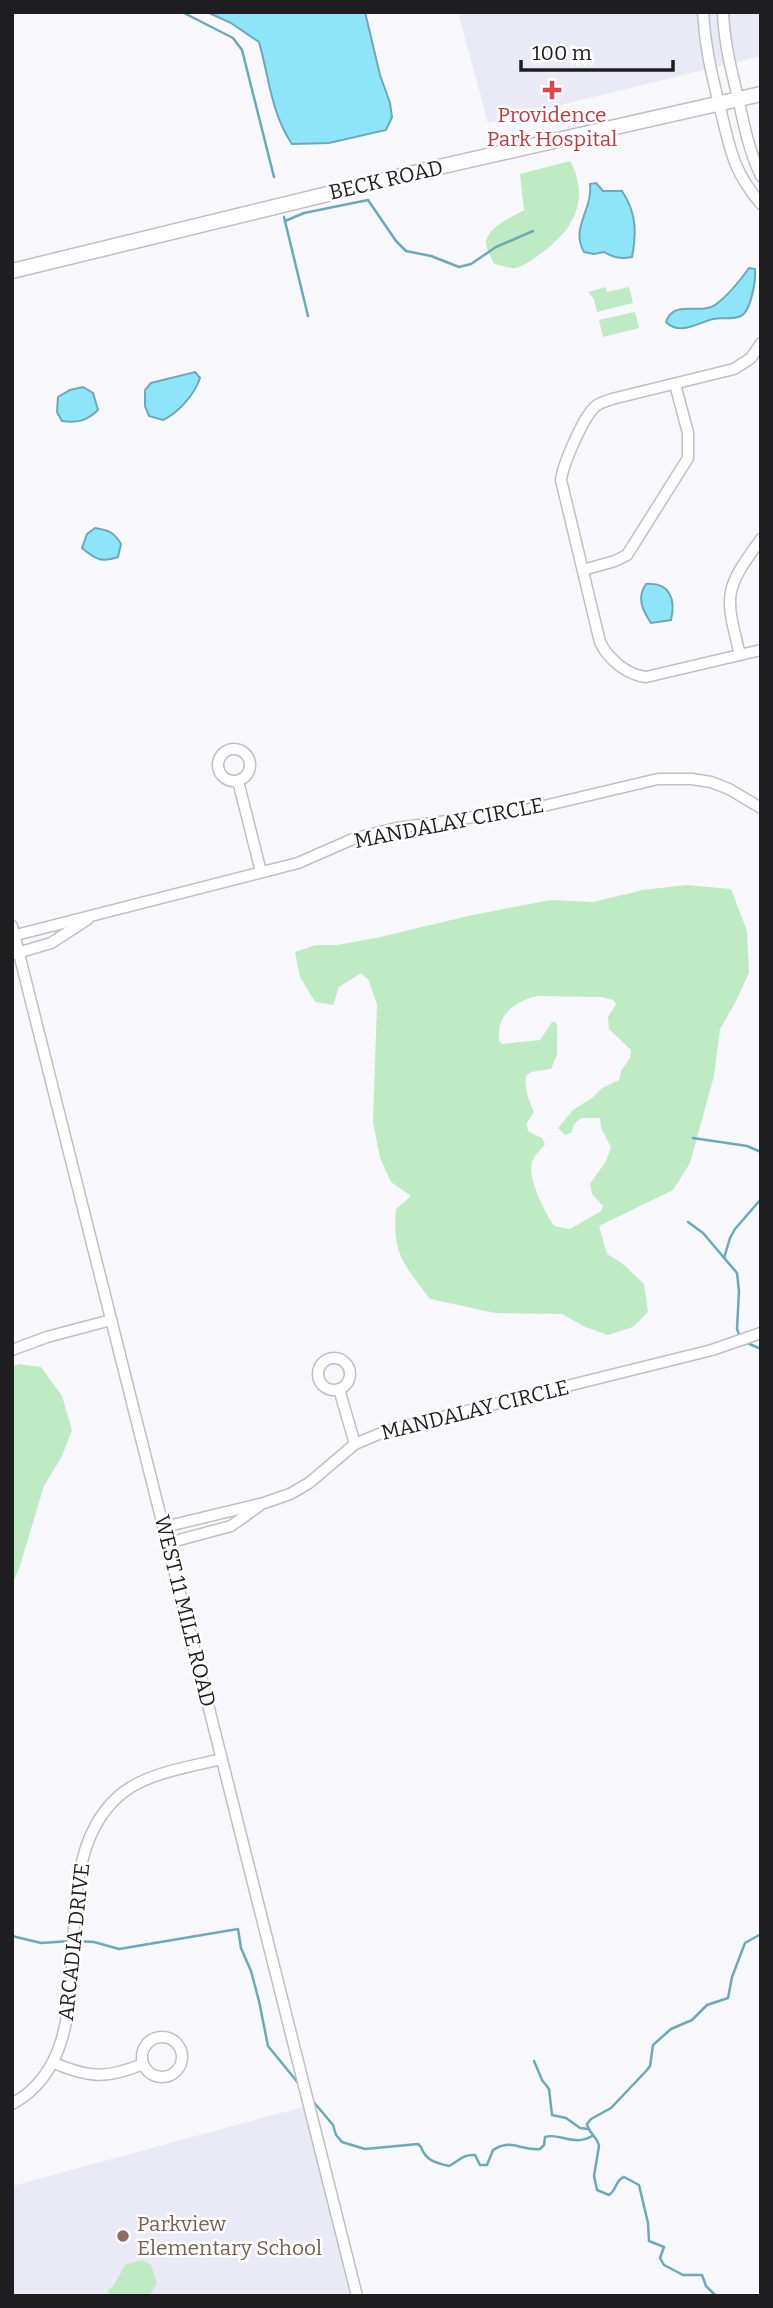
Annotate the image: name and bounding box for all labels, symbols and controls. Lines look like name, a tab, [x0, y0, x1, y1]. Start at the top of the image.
scale bar	[521, 28, 673, 72]
text: 100 m	[532, 40, 592, 66]
marker: Providence Park Hospital	[542, 80, 562, 100]
place label: Providence Park Hospital	[487, 102, 617, 152]
street label: BECK ROAD	[327, 154, 445, 206]
street label: MANDALAY CIRCLE	[352, 792, 546, 854]
street label: MANDALAY CIRCLE	[378, 1374, 572, 1446]
street label: WEST 11 MILE ROAD	[149, 1513, 221, 1709]
street label: ARCADIA DRIVE	[53, 1862, 95, 2022]
place label: Parkview Elementary School	[137, 2211, 322, 2261]
marker: Parkview Elementary School	[115, 2228, 131, 2244]

